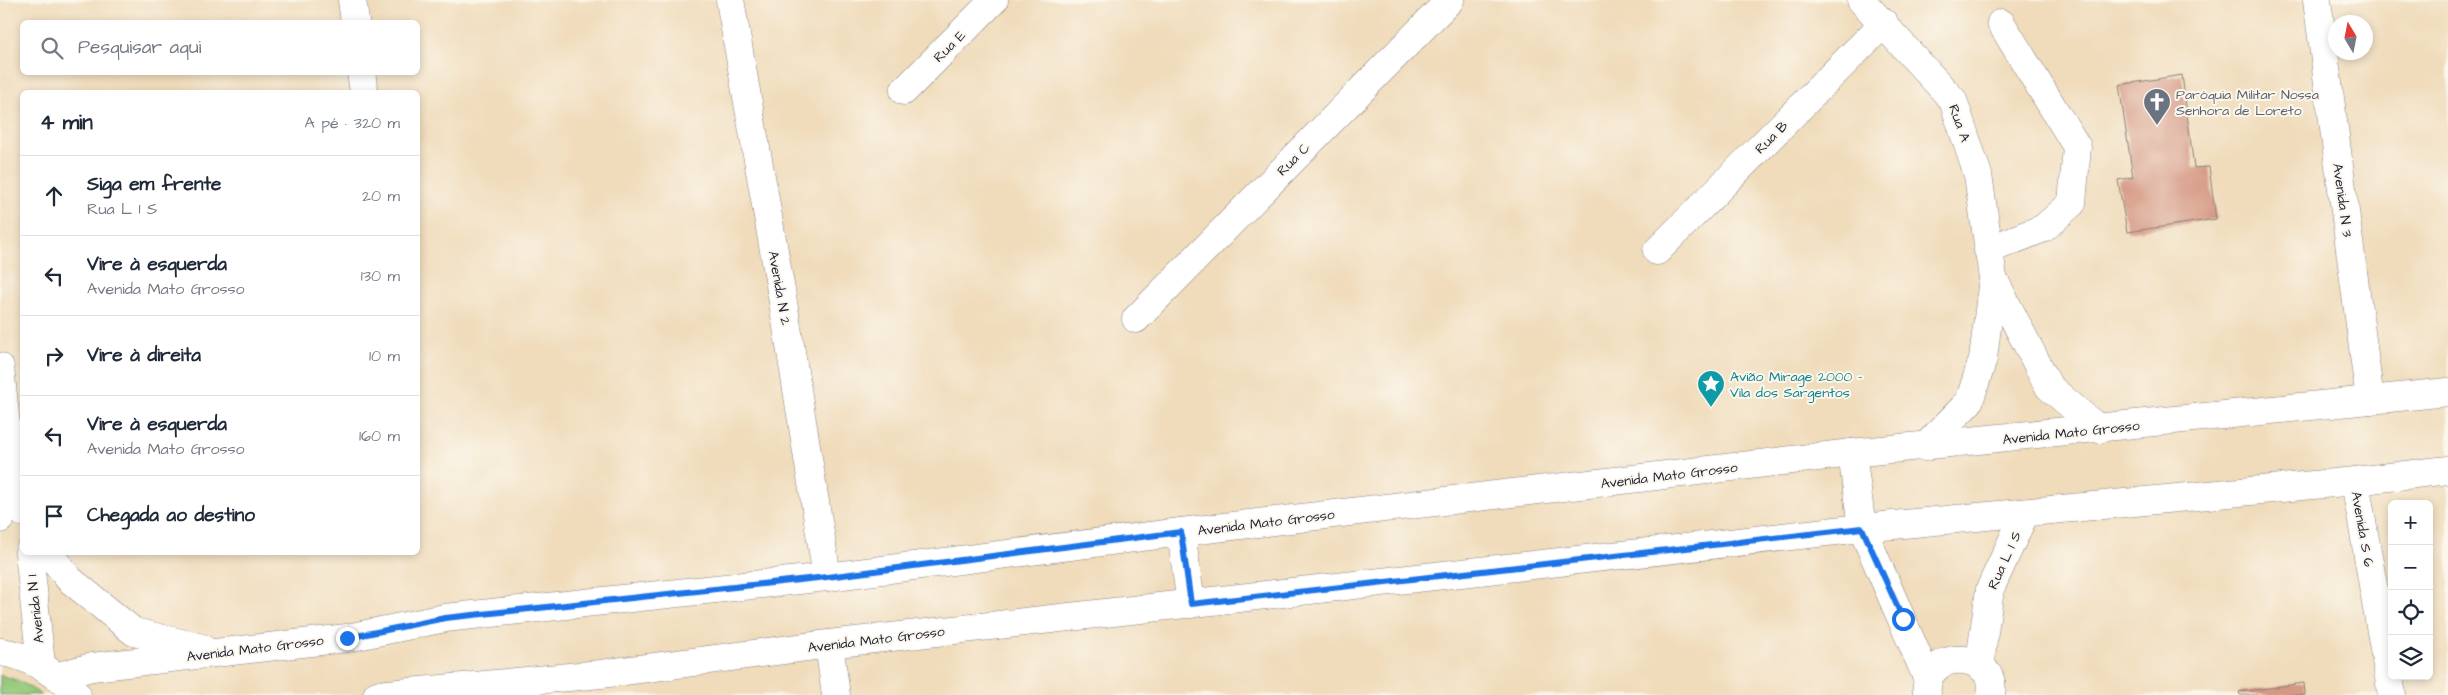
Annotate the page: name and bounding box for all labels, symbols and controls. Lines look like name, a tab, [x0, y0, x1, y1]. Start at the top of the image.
north arrow	[2328, 15, 2373, 60]
search box	[20, 20, 420, 75]
street label: Rua E	[929, 26, 971, 67]
icon: search	[38, 34, 66, 62]
text: Pesquisar aqui	[78, 34, 201, 61]
place label: Paróquia Militar Nossa Senhora de Loreto	[2176, 85, 2319, 121]
church icon: Paróquia Militar Nossa Senhora de Loreto	[2142, 87, 2172, 126]
street label: Rua A	[1943, 102, 1975, 145]
text: 4 min	[40, 108, 93, 137]
text: A pé · 320 m	[304, 112, 400, 134]
street label: Rua B	[1751, 117, 1793, 159]
street label: Rua C	[1273, 139, 1315, 181]
street label: Avenida N 3	[2327, 162, 2357, 238]
text: Siga em frente	[87, 171, 221, 198]
icon: ahead	[40, 182, 68, 210]
text: 20 m	[362, 185, 400, 207]
text: Rua L 1 S	[87, 198, 157, 220]
street label: Avenida N 2	[763, 249, 795, 327]
text: Vire à esquerda	[87, 251, 227, 278]
icon: left	[40, 262, 68, 290]
text: 130 m	[361, 265, 400, 287]
text: Avenida Mato Grosso	[87, 278, 245, 300]
icon: right	[40, 342, 68, 370]
text: Vire à direita	[87, 342, 201, 369]
text: 10 m	[369, 345, 400, 367]
place label: Avião Mirage 2000 - Vila dos Sargentos	[1730, 367, 1863, 403]
place icon: Avião Mirage 2000 - Vila dos Sargentos	[1696, 369, 1726, 408]
text: Vire à esquerda	[87, 411, 227, 438]
street label: Avenida Mato Grosso	[2001, 416, 2141, 450]
icon: left	[40, 422, 68, 450]
text: 160 m	[359, 425, 400, 447]
text: Avenida Mato Grosso	[87, 438, 245, 460]
street label: Avenida Mato Grosso	[1599, 458, 1739, 494]
street label: Avenida S 6	[2346, 490, 2379, 569]
map controls	[2388, 500, 2433, 680]
button: +	[2388, 500, 2433, 545]
icon: arrive	[40, 502, 68, 530]
text: Chegada ao destino	[87, 502, 255, 529]
street label: Avenida Mato Grosso	[1196, 505, 1336, 541]
street label: Rua L 1 S	[1983, 528, 2027, 593]
button: −	[2388, 545, 2433, 590]
street label: Avenida N 1	[22, 573, 50, 644]
button: locate	[2388, 590, 2433, 635]
route start	[1892, 608, 1915, 631]
street label: Avenida Mato Grosso	[806, 622, 946, 658]
route end	[336, 627, 359, 650]
street label: Avenida Mato Grosso	[185, 631, 325, 667]
button: layers	[2388, 635, 2433, 680]

